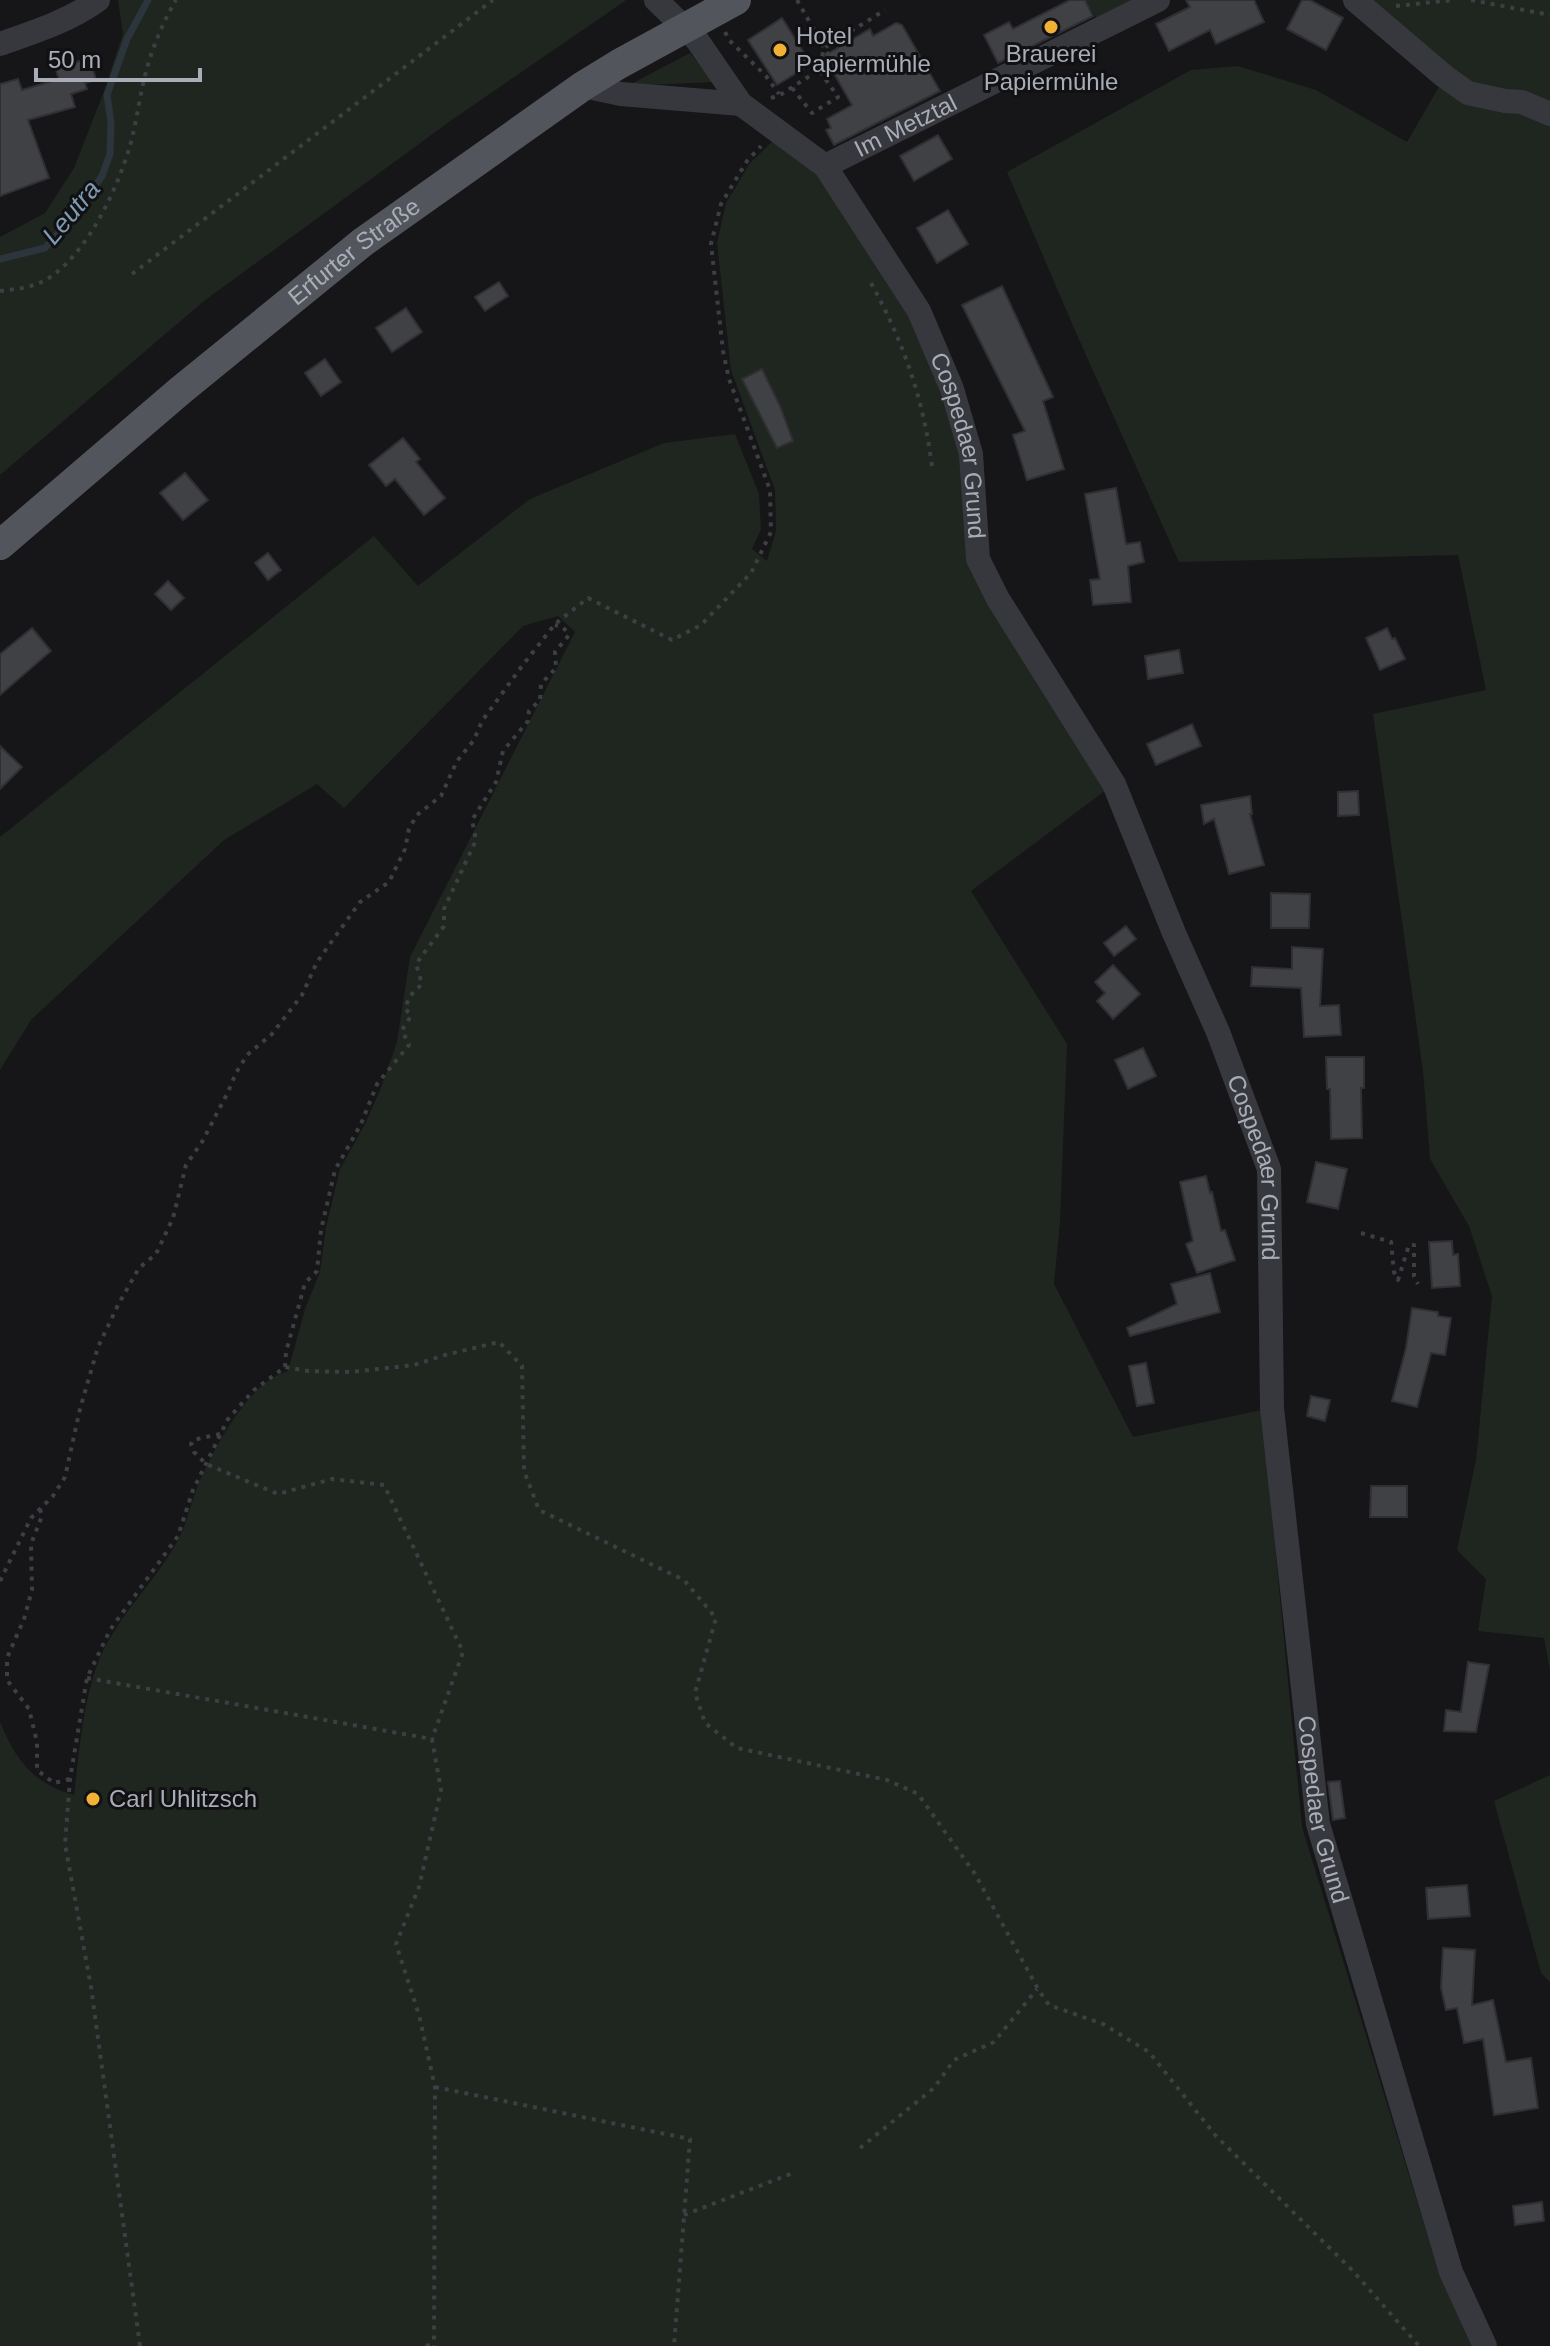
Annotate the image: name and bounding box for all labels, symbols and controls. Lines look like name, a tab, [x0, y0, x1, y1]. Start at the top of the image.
marker: Brauerei Papiermühle	[1042, 18, 1060, 36]
place label: Hotel Papiermühle	[796, 22, 931, 77]
scale bar	[36, 32, 200, 82]
place label: Brauerei Papiermühle	[984, 40, 1118, 95]
marker: Hotel Papiermühle	[771, 41, 789, 59]
text: 50 m	[48, 46, 101, 73]
street label: Im Metztal	[850, 89, 961, 162]
water label: Leutra	[36, 174, 106, 250]
street label: Erfurter Straße	[283, 192, 425, 310]
street label: Cospedaer Grund	[925, 348, 991, 540]
street label: Cospedaer Grund	[1222, 1071, 1284, 1261]
street label: Cospedaer Grund	[1293, 1714, 1355, 1906]
place label: Carl Uhlitzsch	[109, 1785, 257, 1812]
marker: Carl Uhlitzsch	[84, 1790, 102, 1808]

